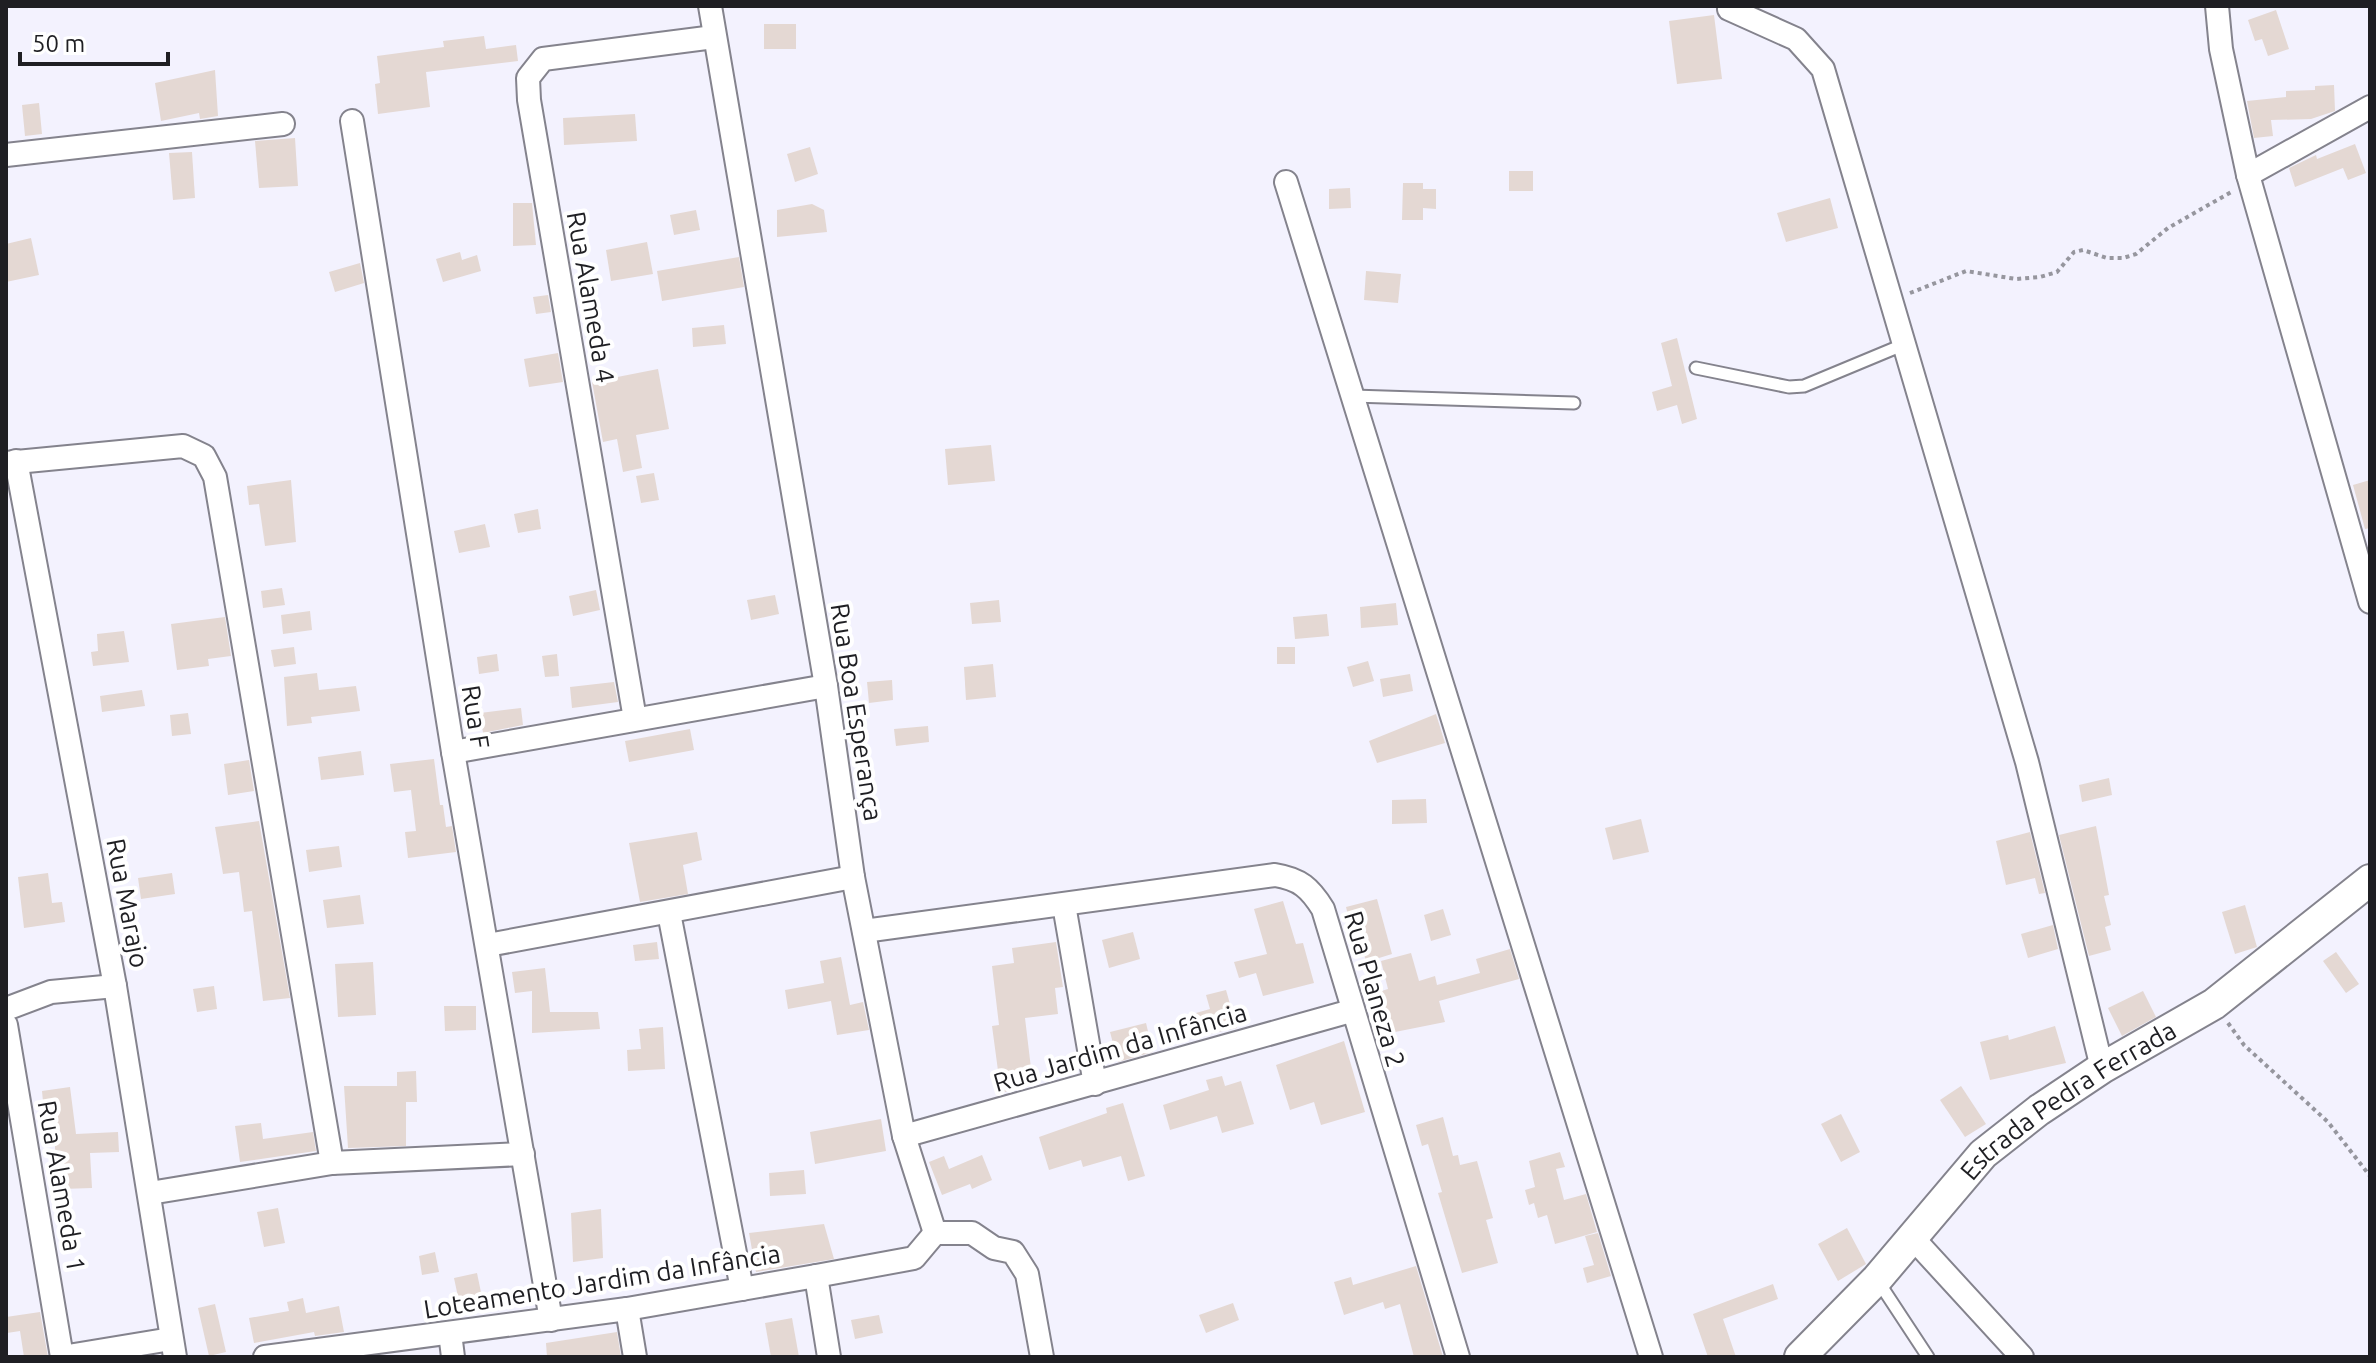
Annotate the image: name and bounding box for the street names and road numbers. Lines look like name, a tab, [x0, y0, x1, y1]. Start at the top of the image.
street label: Rua Alameda 4	[562, 209, 620, 385]
street label: Rua Boa Esperança	[825, 601, 889, 823]
street label: Rua F	[457, 683, 495, 751]
street label: Rua Marajo	[101, 836, 155, 970]
street label: Rua Planeza 2	[1339, 908, 1411, 1070]
street label: Rua Jardim da Infância	[990, 997, 1250, 1097]
street label: Estrada Pedra Ferrada	[1954, 1015, 2181, 1185]
street label: Rua Alameda 1	[33, 1098, 91, 1274]
street label: Loteamento Jardim da Infância	[421, 1238, 783, 1324]

